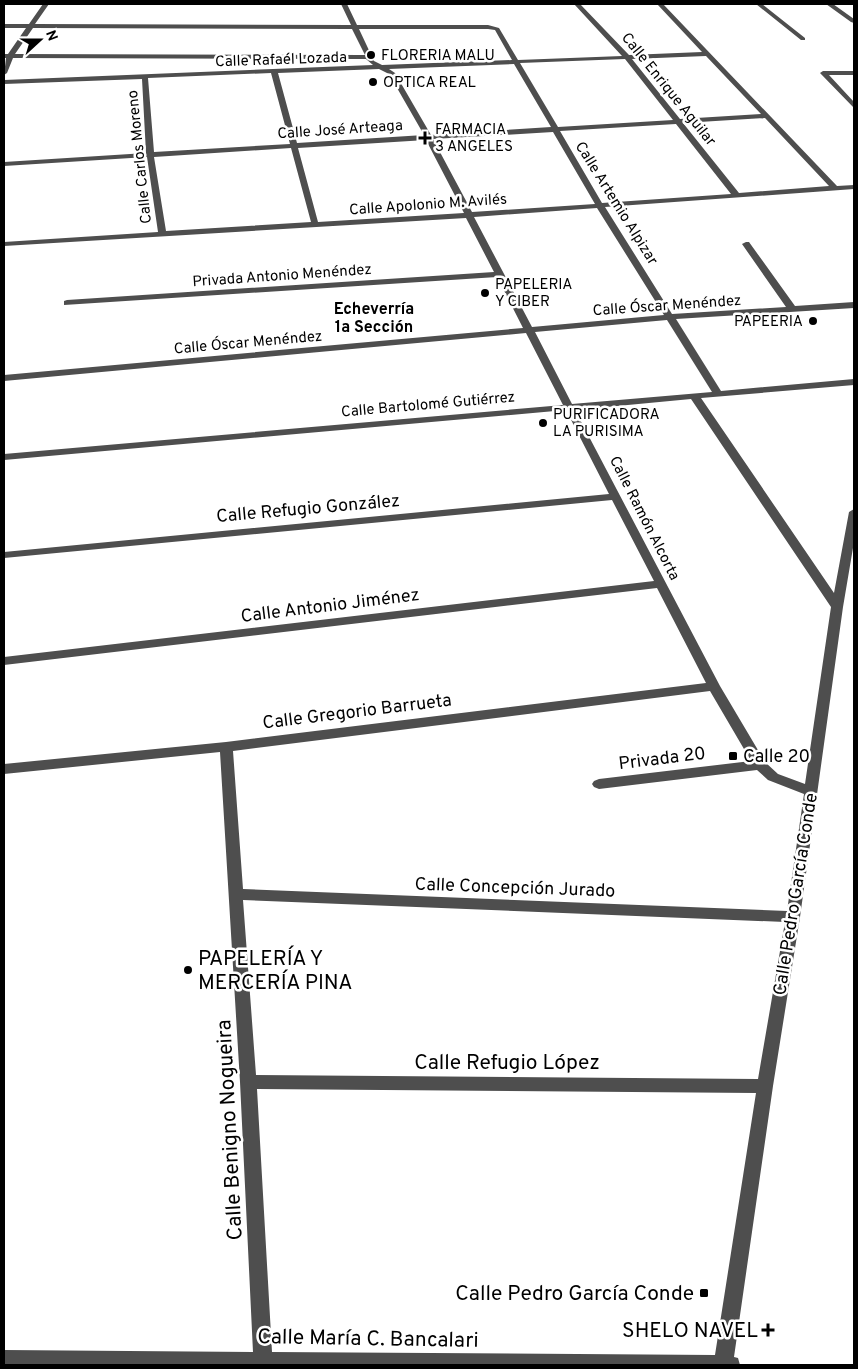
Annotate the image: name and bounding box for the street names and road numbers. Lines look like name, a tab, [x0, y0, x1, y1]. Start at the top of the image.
street label: Calle Enrique Aguilar	[616, 29, 720, 151]
street label: Calle Rafaél Lozada	[215, 49, 347, 72]
street label: Calle Carlos Moreno	[124, 89, 157, 225]
street label: Calle José Arteaga	[277, 117, 403, 144]
street label: Calle Artemio Alpizar	[570, 138, 662, 269]
street label: Calle Apolonio M. Avilés	[348, 190, 508, 220]
street label: Privada Antonio Menéndez	[192, 261, 372, 292]
street label: Calle Óscar Menéndez	[592, 290, 742, 321]
street label: Calle Óscar Menéndez	[173, 326, 323, 359]
street label: Calle Bartolomé Gutiérrez	[340, 388, 516, 423]
street label: Calle Ramón Alcorta	[604, 453, 683, 584]
street label: Calle Refugio González	[215, 490, 401, 529]
street label: Calle Antonio Jiménez	[239, 584, 421, 629]
street label: Calle Gregorio Barrueta	[261, 689, 453, 735]
street label: Privada 20	[617, 743, 707, 776]
street label: Calle Pedro García Conde	[769, 791, 824, 997]
street label: Calle Concepción Jurado	[414, 874, 616, 903]
street label: Calle Benigno Nogueira	[211, 1019, 250, 1241]
street label: Calle Refugio López	[414, 1050, 600, 1077]
street label: Calle María C. Bancalari	[257, 1324, 479, 1355]

